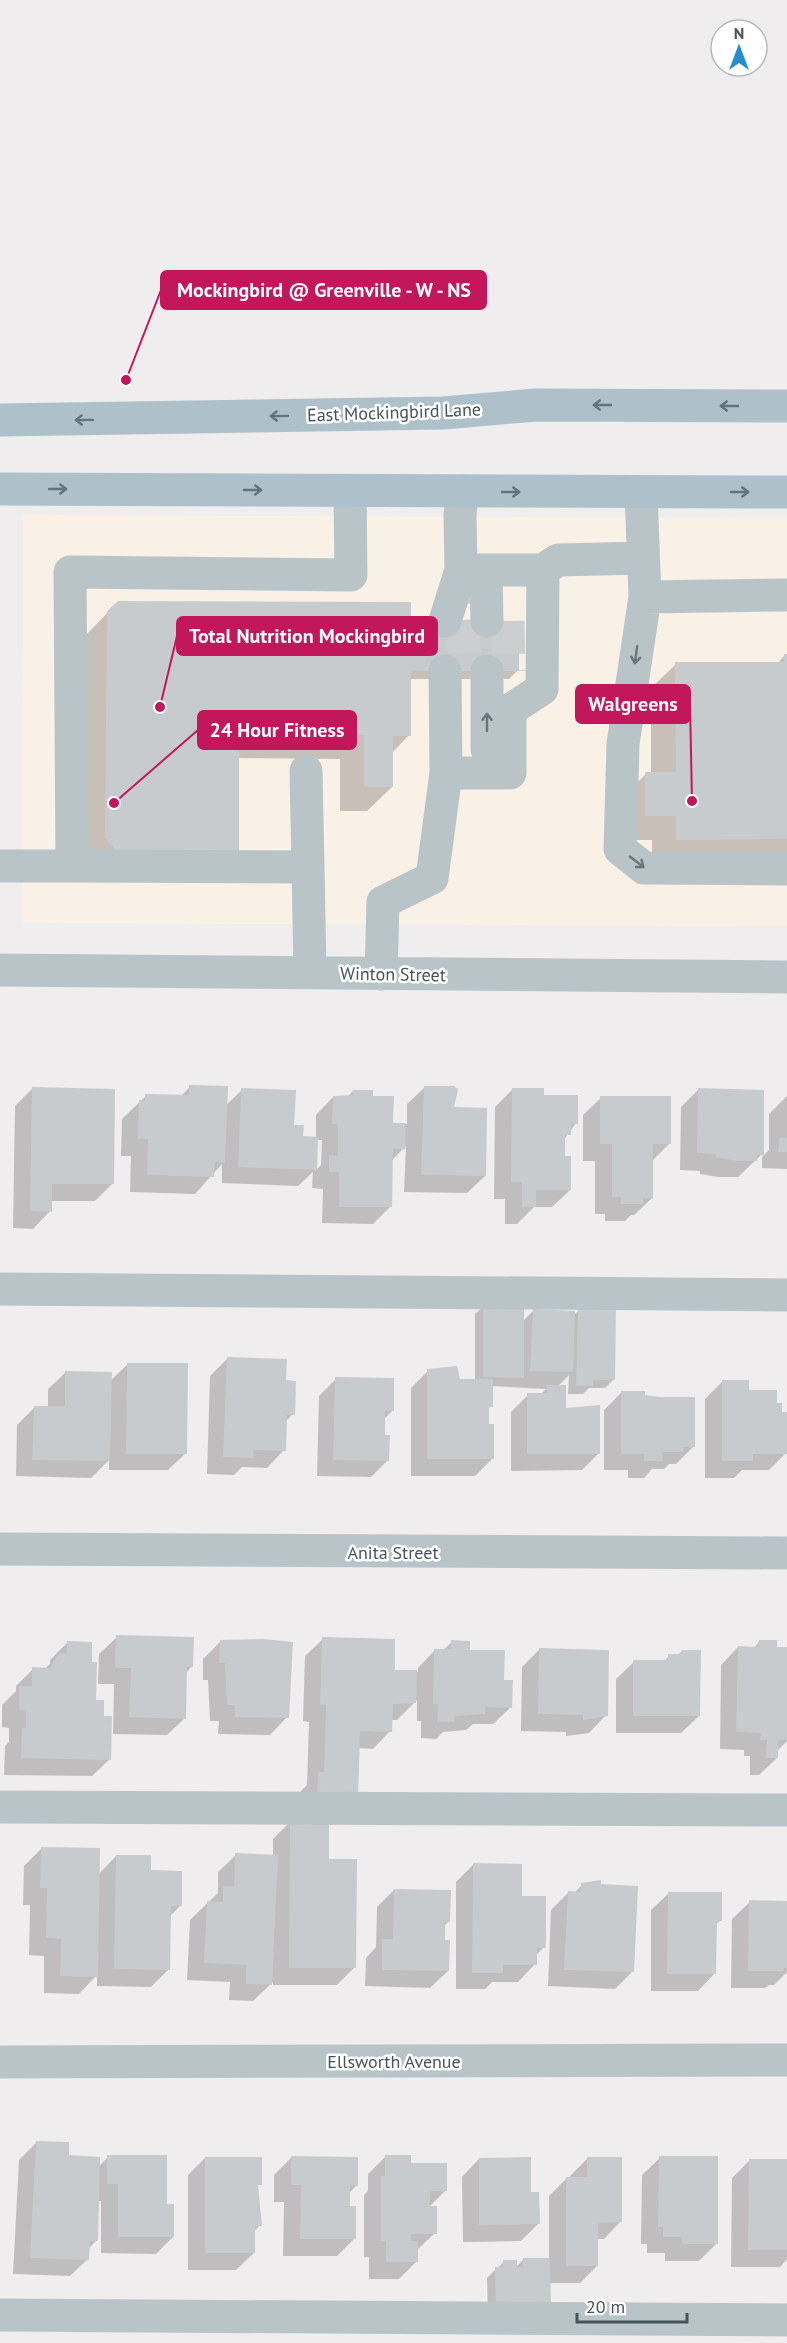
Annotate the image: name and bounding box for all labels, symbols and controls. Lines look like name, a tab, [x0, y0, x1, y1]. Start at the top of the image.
north arrow	[709, 18, 769, 78]
text: N	[734, 23, 744, 43]
callout: Mockingbird @ Greenville - W - NS	[161, 271, 486, 309]
text: Mockingbird @ Greenville - W - NS	[177, 277, 471, 303]
street label: East Mockingbird Lane	[307, 397, 481, 427]
one-way arrow	[592, 399, 612, 411]
one-way arrow	[719, 400, 739, 412]
one-way arrow	[269, 410, 289, 422]
one-way arrow	[74, 414, 94, 426]
one-way arrow	[48, 483, 68, 495]
one-way arrow	[243, 484, 263, 496]
one-way arrow	[501, 486, 521, 498]
one-way arrow	[729, 486, 749, 498]
callout: Total Nutrition Mockingbird	[177, 617, 437, 655]
text: Total Nutrition Mockingbird	[189, 623, 425, 649]
one-way arrow	[631, 645, 642, 665]
callout: Walgreens	[576, 685, 690, 723]
text: Walgreens	[588, 691, 678, 717]
callout: 24 Hour Fitness	[198, 711, 356, 749]
one-way arrow	[481, 712, 493, 732]
text: 24 Hour Fitness	[210, 717, 344, 743]
one-way arrow	[628, 856, 644, 868]
street label: Winton Street	[340, 962, 446, 986]
street label: Anita Street	[347, 1541, 439, 1564]
street label: Ellsworth Avenue	[327, 2050, 461, 2073]
scale bar	[577, 2286, 686, 2324]
text: 20 m	[586, 2295, 625, 2318]

